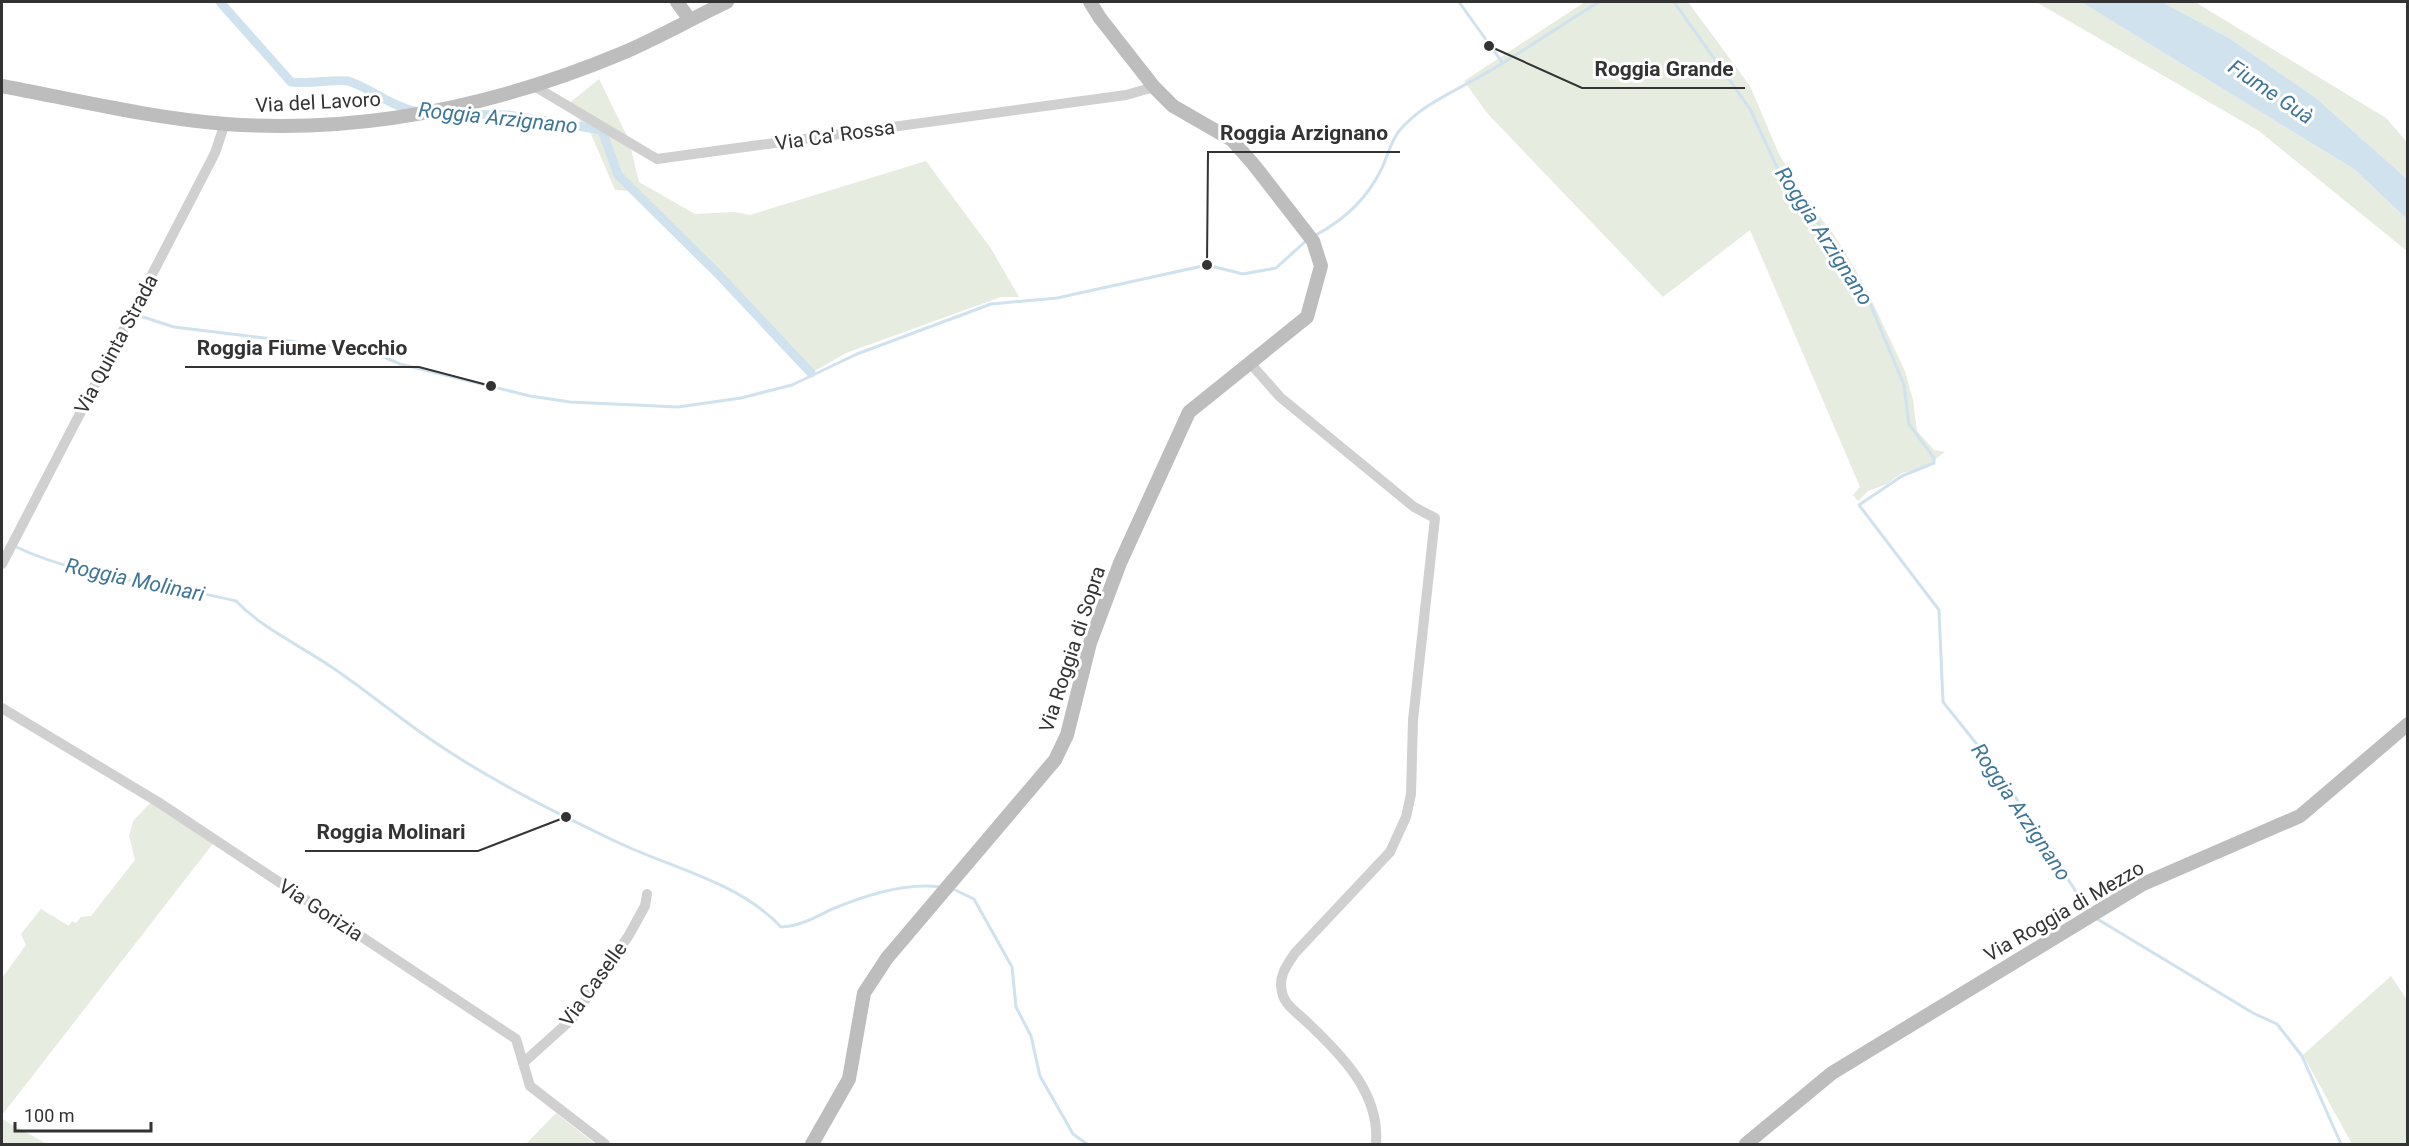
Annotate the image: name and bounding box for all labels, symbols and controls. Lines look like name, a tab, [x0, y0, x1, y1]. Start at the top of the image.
callout: Roggia Grande	[1582, 49, 1745, 88]
water label: Fiume Guà	[2224, 55, 2318, 129]
text: Roggia Grande	[1594, 57, 1734, 81]
street label: Via del Lavoro	[255, 87, 381, 117]
water label: Roggia Arzignano	[417, 98, 579, 138]
callout: Roggia Arzignano	[1208, 113, 1400, 152]
street label: Via Ca' Rossa	[774, 115, 896, 155]
text: Roggia Arzignano	[1220, 121, 1388, 145]
water label: Roggia Arzignano	[1770, 162, 1878, 310]
street label: Via Quinta Strada	[69, 270, 163, 418]
callout: Roggia Fiume Vecchio	[185, 328, 419, 367]
text: Roggia Fiume Vecchio	[197, 336, 407, 360]
water label: Roggia Molinari	[63, 554, 207, 606]
street label: Via Roggia di Sopra	[1034, 563, 1110, 735]
water label: Roggia Arzignano	[1966, 739, 2076, 885]
callout: Roggia Molinari	[305, 812, 478, 851]
text: Roggia Molinari	[317, 820, 465, 844]
street label: Via Roggia di Mezzo	[1980, 855, 2148, 967]
street label: Via Gorizia	[274, 874, 368, 946]
street label: Via Caselle	[554, 937, 632, 1031]
scale bar	[15, 1095, 152, 1133]
text: 100 m	[24, 1105, 75, 1126]

